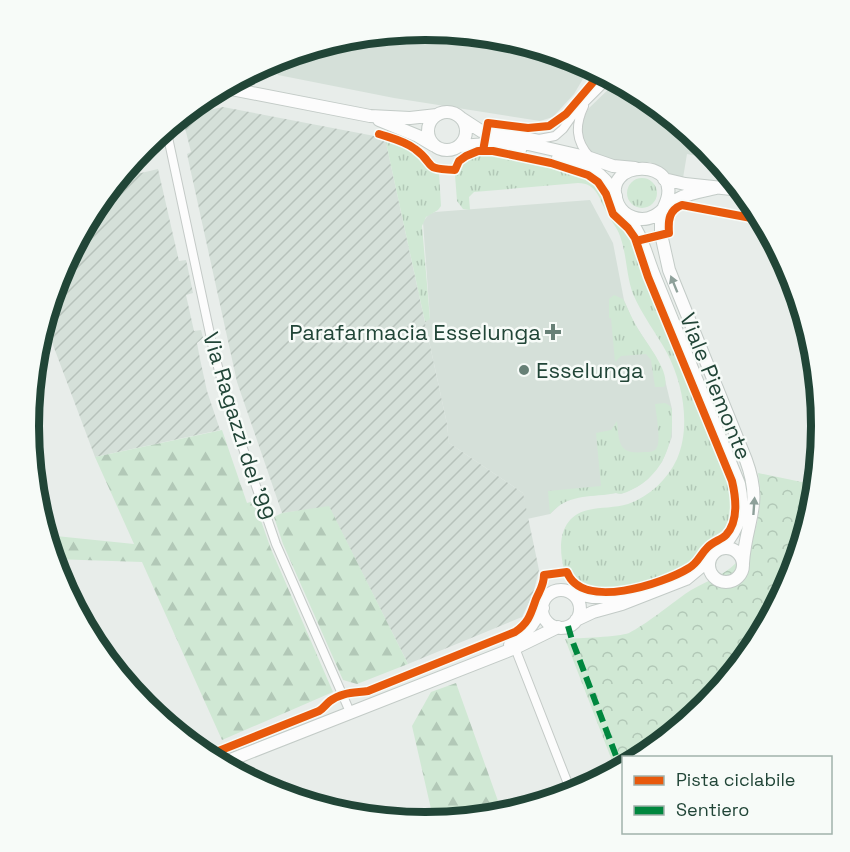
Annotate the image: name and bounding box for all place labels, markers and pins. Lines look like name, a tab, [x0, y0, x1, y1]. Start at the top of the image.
place label: Parafarmacia Esselunga	[289, 318, 541, 346]
marker: Parafarmacia Esselunga	[546, 325, 560, 339]
place label: Esselunga	[536, 356, 644, 384]
marker: Esselunga	[517, 363, 531, 377]

